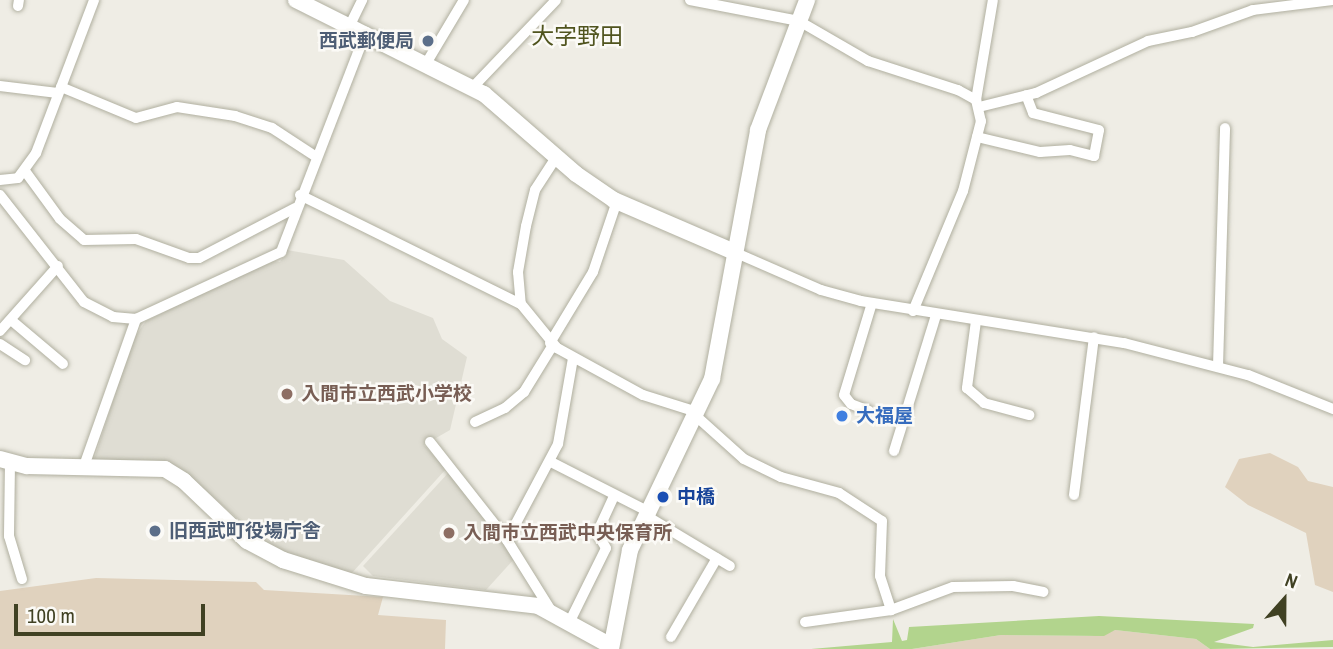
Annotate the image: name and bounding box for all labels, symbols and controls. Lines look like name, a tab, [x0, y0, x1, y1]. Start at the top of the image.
district label: 大字野田	[531, 22, 623, 50]
place label: 西武郵便局	[319, 30, 414, 52]
marker: 西武郵便局	[420, 33, 436, 49]
place label: 入間市立西武小学校	[301, 383, 472, 405]
marker: 入間市立西武小学校	[279, 386, 295, 402]
place label: 大福屋	[856, 405, 913, 427]
marker: 大福屋	[834, 408, 850, 424]
place label: 中橋	[677, 486, 715, 508]
marker: 中橋	[655, 489, 671, 505]
place label: 旧西武町役場庁舎	[169, 520, 321, 542]
place label: 入間市立西武中央保育所	[463, 522, 672, 544]
marker: 旧西武町役場庁舎	[147, 523, 163, 539]
marker: 入間市立西武中央保育所	[441, 525, 457, 541]
north arrow	[1249, 565, 1319, 635]
text: N	[1282, 566, 1301, 595]
scale bar	[18, 590, 208, 634]
text: 100 m	[27, 601, 75, 630]

